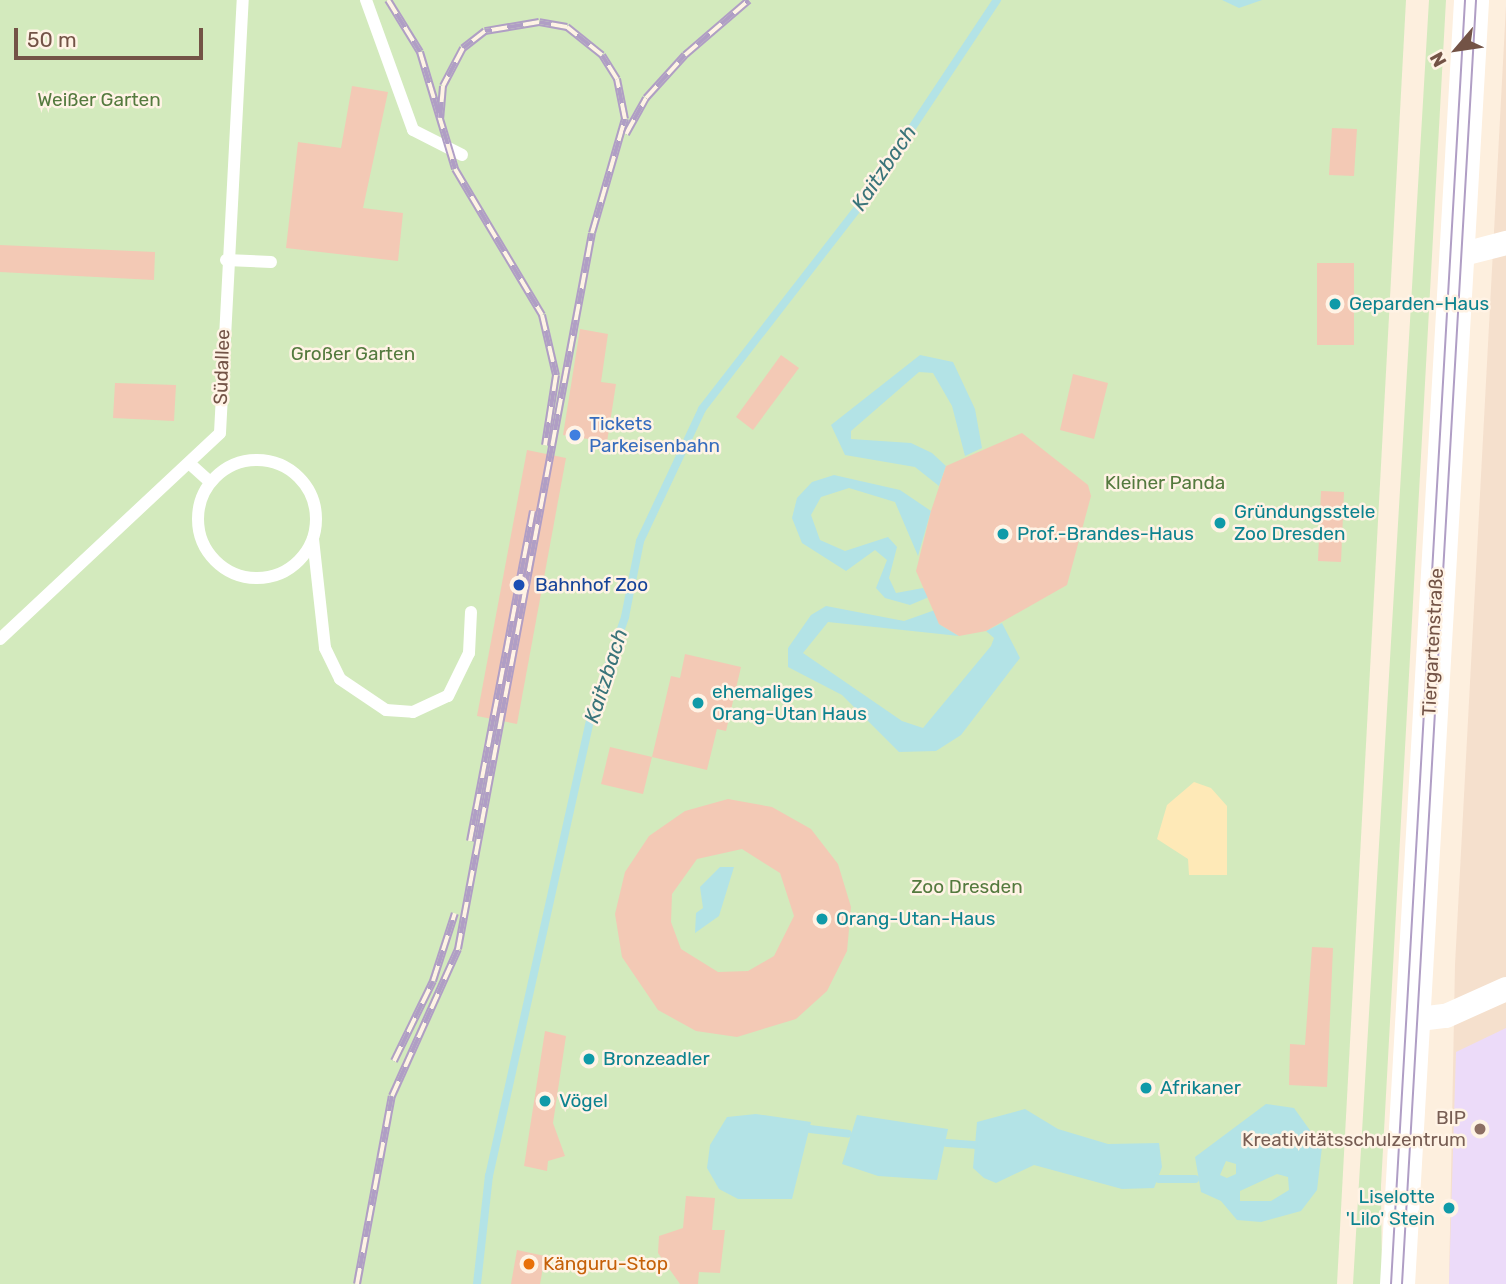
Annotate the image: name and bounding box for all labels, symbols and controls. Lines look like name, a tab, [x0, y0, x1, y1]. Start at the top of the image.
scale bar	[18, 14, 206, 58]
north arrow	[1422, 14, 1492, 84]
text: 50 m	[27, 27, 77, 52]
text: N	[1425, 48, 1452, 71]
park label: Weißer Garten	[37, 89, 161, 111]
water label: Kaitzbach	[846, 120, 922, 216]
place label: Geparden-Haus	[1349, 293, 1489, 315]
marker: Geparden-Haus	[1327, 296, 1343, 312]
street label: Südallee	[209, 329, 235, 405]
park label: Großer Garten	[291, 343, 415, 365]
place label: Tickets Parkeisenbahn	[589, 413, 720, 457]
marker: Tickets Parkeisenbahn	[567, 427, 583, 443]
park label: Kleiner Panda	[1104, 472, 1226, 494]
place label: Gründungsstele Zoo Dresden	[1234, 501, 1375, 545]
marker: Gründungsstele Zoo Dresden	[1212, 515, 1228, 531]
place label: Prof.-Brandes-Haus	[1017, 523, 1194, 545]
marker: Prof.-Brandes-Haus	[995, 526, 1011, 542]
street label: Tiergartenstraße	[1418, 567, 1448, 717]
place label: Bahnhof Zoo	[535, 574, 649, 596]
marker: Bahnhof Zoo	[509, 575, 529, 595]
water label: Kaitzbach	[579, 626, 633, 726]
place label: ehemaliges Orang-Utan Haus	[712, 681, 867, 725]
marker: ehemaliges Orang-Utan Haus	[690, 695, 706, 711]
park label: Zoo Dresden	[911, 876, 1023, 898]
place label: Orang-Utan-Haus	[836, 908, 995, 930]
marker: Orang-Utan-Haus	[814, 911, 830, 927]
place label: Bronzeadler	[603, 1048, 710, 1070]
marker: Bronzeadler	[581, 1051, 597, 1067]
place label: Afrikaner	[1160, 1077, 1241, 1099]
marker: Afrikaner	[1138, 1080, 1154, 1096]
place label: Vögel	[559, 1090, 608, 1112]
marker: Vögel	[537, 1093, 553, 1109]
place label: BIP Kreativitätsschulzentrum	[1242, 1107, 1466, 1151]
marker: BIP Kreativitätsschulzentrum	[1472, 1121, 1488, 1137]
place label: Liselotte 'Lilo' Stein	[1346, 1186, 1435, 1230]
marker: Liselotte 'Lilo' Stein	[1441, 1200, 1457, 1216]
place label: Känguru-Stop	[543, 1253, 668, 1275]
marker: Känguru-Stop	[521, 1256, 537, 1272]

